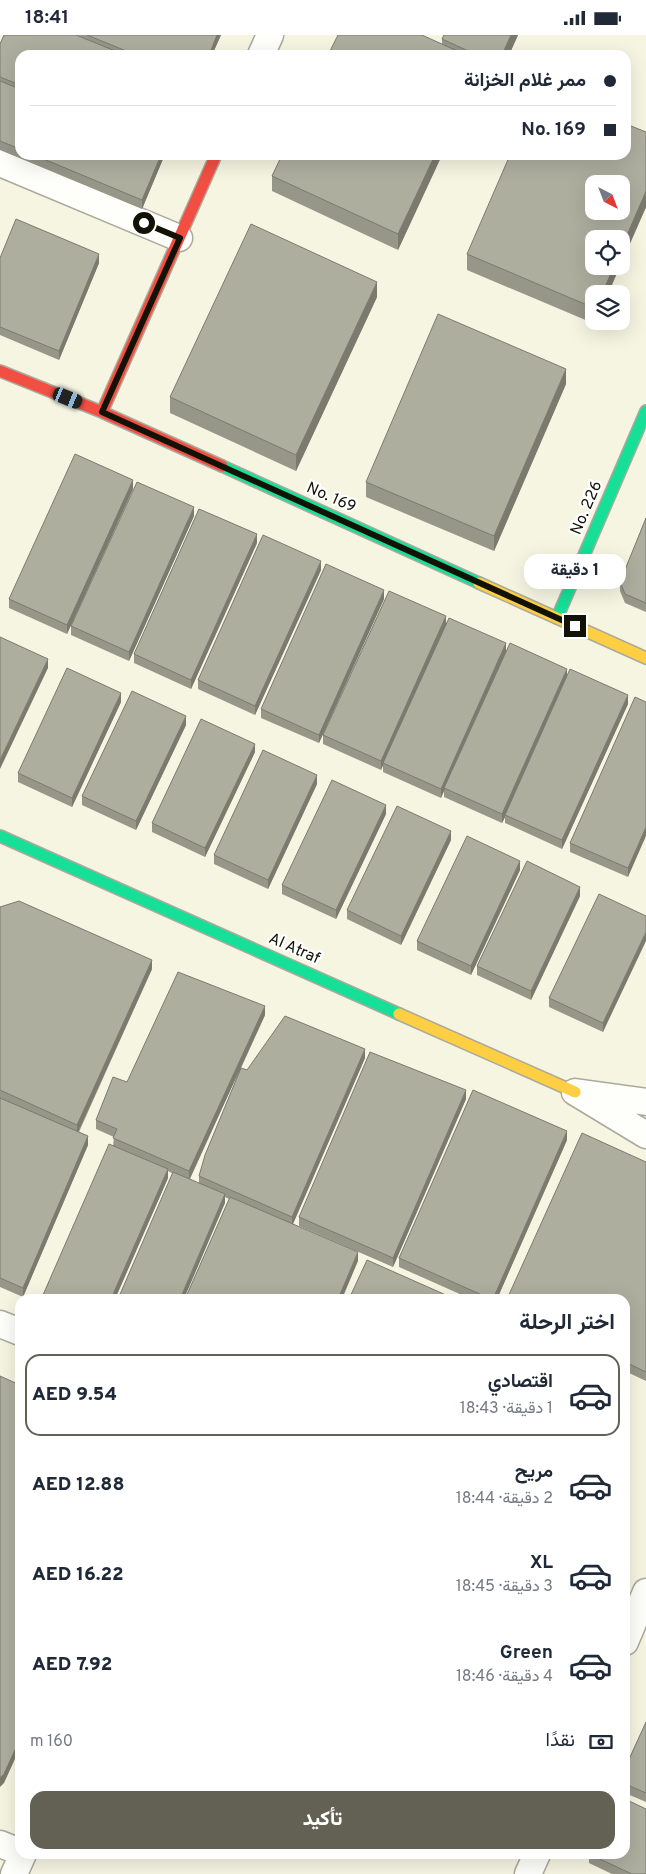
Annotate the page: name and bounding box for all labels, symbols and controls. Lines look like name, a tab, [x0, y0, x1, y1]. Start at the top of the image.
text: 18:41	[25, 6, 69, 30]
text: ممر غلام الخزانة	[464, 69, 586, 93]
text: No. 169	[521, 118, 586, 142]
north arrow	[585, 175, 630, 220]
map controls	[585, 175, 630, 330]
route start	[133, 212, 155, 234]
button: locate	[585, 230, 630, 275]
button: layers	[585, 285, 630, 330]
car	[51, 385, 84, 411]
street label: No. 169	[303, 478, 359, 518]
street label: No. 226	[567, 478, 607, 538]
callout: 1 دقيقة	[524, 553, 626, 589]
text: 1 دقيقة	[551, 561, 599, 581]
route end	[564, 615, 586, 637]
street label: Al Atraf	[265, 929, 323, 969]
text: اختر الرحلة	[519, 1310, 615, 1337]
text: اقتصادي	[488, 1370, 553, 1394]
icon: car	[568, 1373, 613, 1418]
text: AED 9.54	[32, 1383, 117, 1407]
text: 1 دقيقة · 18:43	[460, 1399, 553, 1419]
text: مريح	[515, 1460, 553, 1484]
icon: car	[568, 1463, 613, 1508]
text: AED 12.88	[32, 1473, 124, 1497]
text: 2 دقيقة · 18:44	[456, 1489, 553, 1509]
text: XL	[530, 1551, 553, 1575]
icon: car	[568, 1553, 613, 1598]
text: AED 16.22	[32, 1563, 124, 1587]
text: 3 دقيقة · 18:45	[456, 1577, 553, 1597]
text: Green	[500, 1641, 553, 1665]
icon: car	[568, 1643, 613, 1688]
text: AED 7.92	[32, 1653, 112, 1677]
text: 4 دقيقة · 18:46	[456, 1667, 553, 1687]
icon: cash	[587, 1728, 615, 1756]
text: نقدًا	[546, 1729, 575, 1753]
text: 160 m	[30, 1732, 73, 1752]
button: تأكيد	[30, 1791, 615, 1849]

